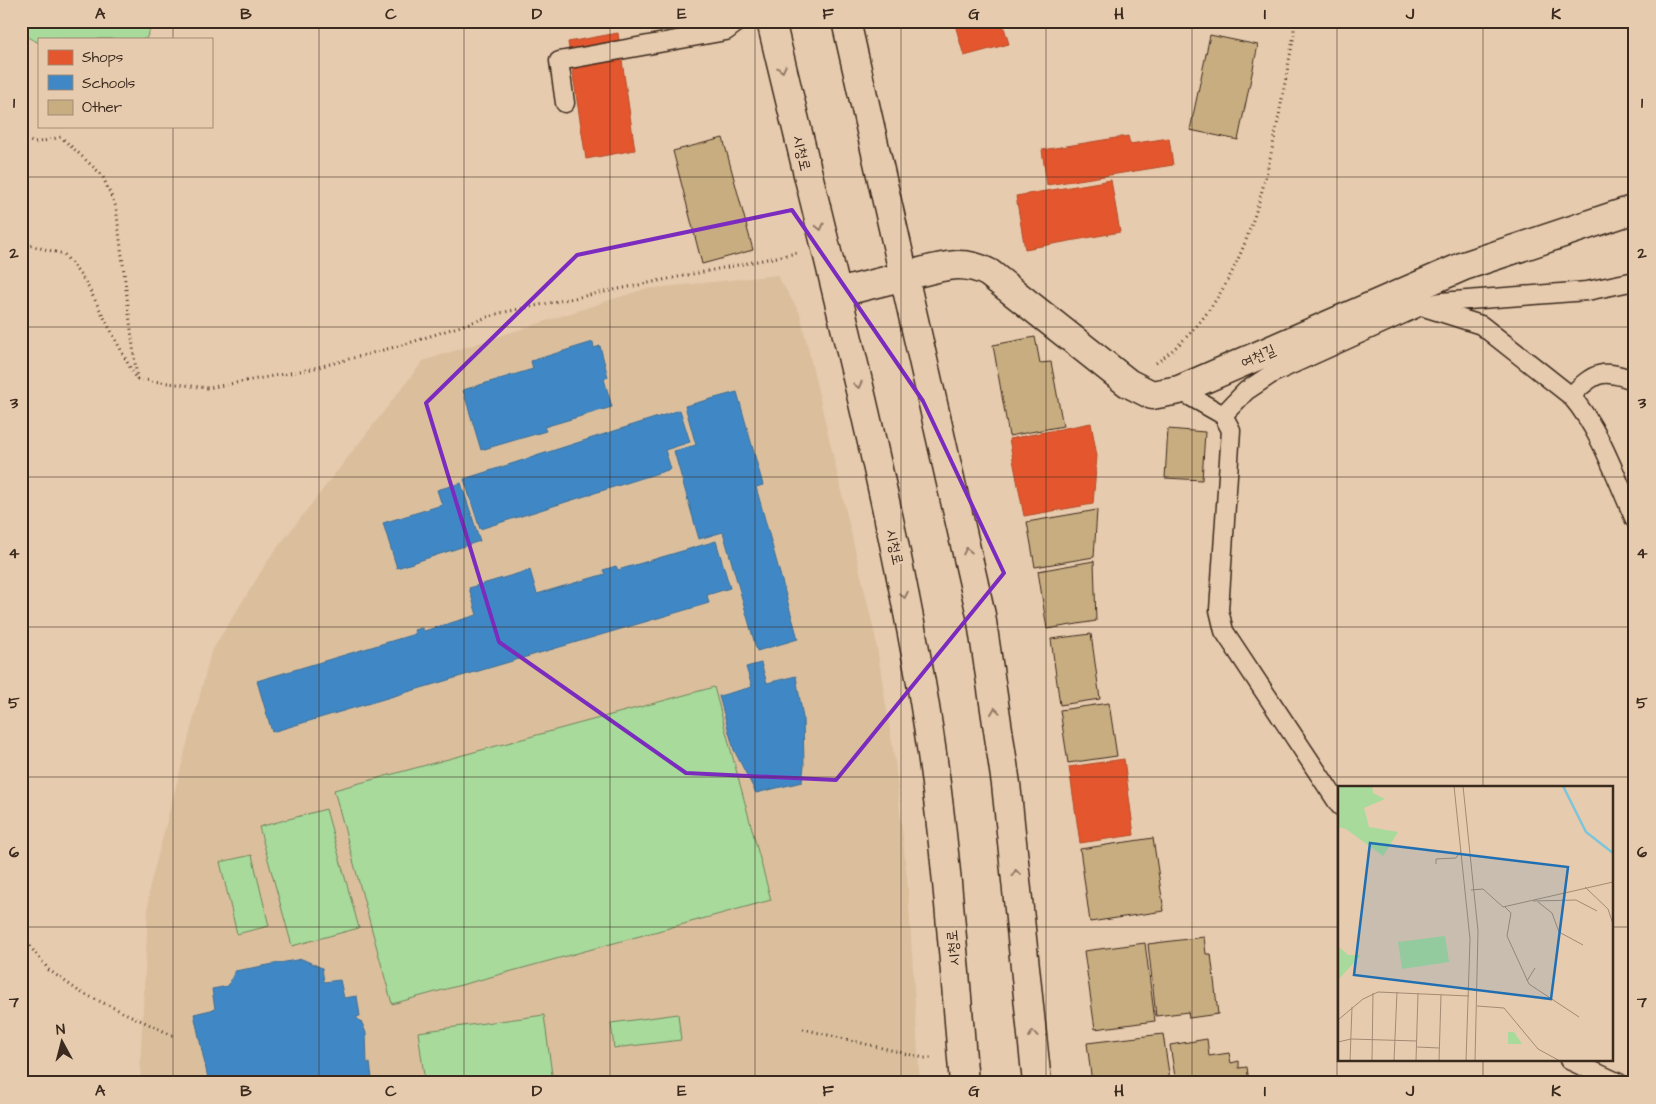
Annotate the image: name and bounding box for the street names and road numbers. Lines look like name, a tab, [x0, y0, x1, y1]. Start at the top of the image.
street label: 시청로	[787, 133, 816, 173]
street label: 여천길	[1237, 339, 1279, 373]
street label: 시청로	[880, 527, 909, 567]
street label: 시청로	[941, 929, 966, 967]

